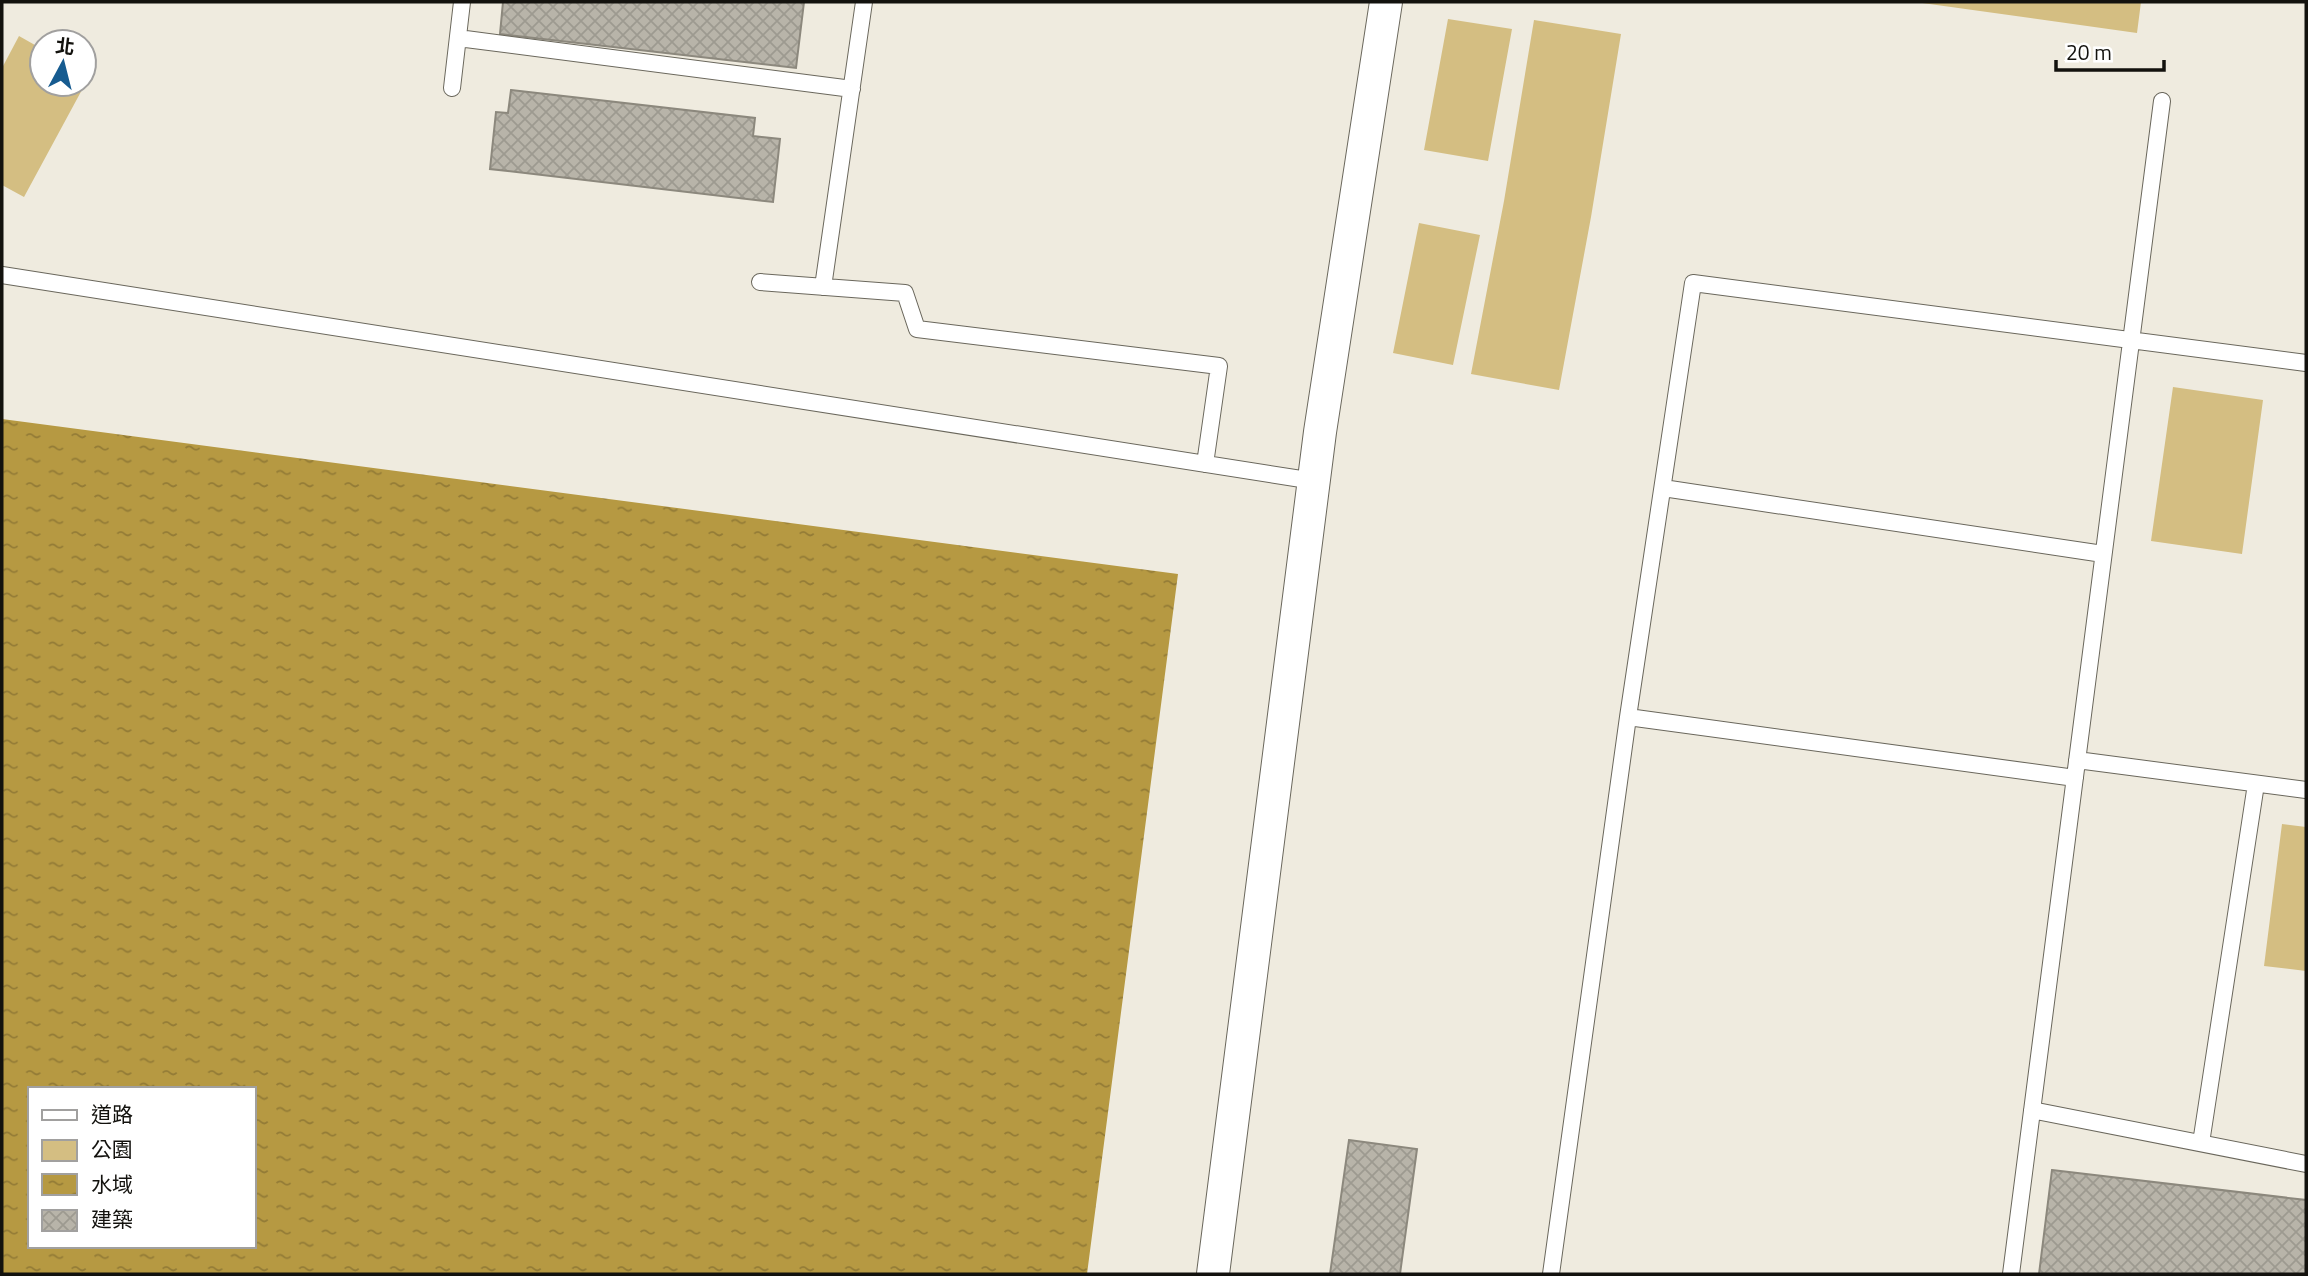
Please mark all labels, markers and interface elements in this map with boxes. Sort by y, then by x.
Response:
north arrow [28,28,98,98]
scale bar [2056,28,2164,72]
text: 北 [54,30,76,61]
text: 20 m [2066,36,2112,68]
legend [28,1087,256,1248]
text: 道路 [91,1098,133,1130]
text: 公園 [91,1133,133,1165]
text: 水域 [91,1168,133,1200]
text: 建築 [91,1203,133,1235]

